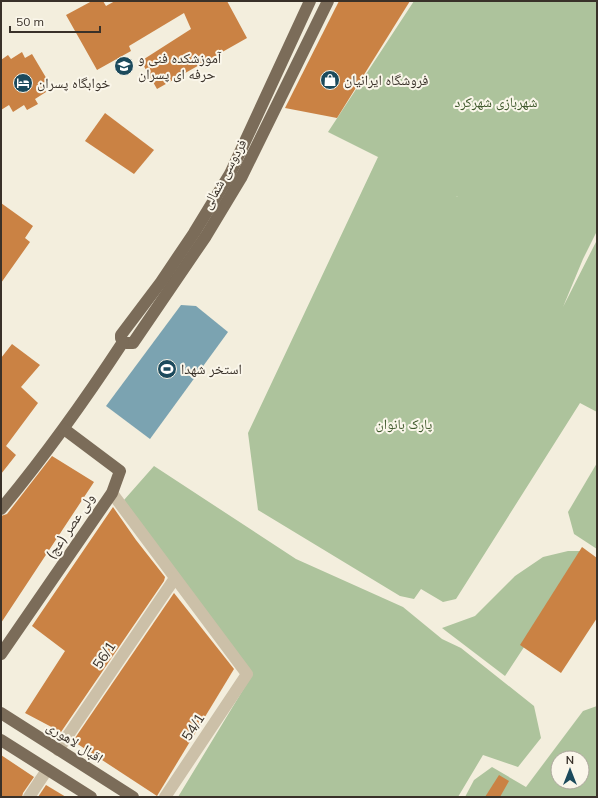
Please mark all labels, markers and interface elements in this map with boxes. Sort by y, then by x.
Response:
scale bar [10,8,100,34]
text: 50 m [16,14,44,29]
place label: آموزشکده فنی و حرفه ای پسران [138,49,222,83]
school or university icon: آموزشکده فنی و حرفه ای پسران [113,55,135,77]
shop icon: فروشگاه ایرانیان [319,69,341,91]
place label: فروشگاه ایرانیان [344,71,429,89]
hotel icon: خوابگاه پسران [12,72,34,94]
place label: خوابگاه پسران [37,74,110,92]
park label: شهربازی شهرکرد [455,93,537,111]
street label: فردوسی شمالی [197,136,251,212]
sports icon: استخر شهدا [156,358,178,380]
place label: استخر شهدا [181,360,242,378]
park label: پارک بانوان [376,415,433,433]
street label: ولی عصر (عج) [41,490,99,563]
street label: 56/1 [88,638,120,672]
street label: 54/1 [177,710,209,744]
street label: اقبال لاهوری [43,717,107,767]
north arrow [550,750,590,790]
text: N [566,753,574,767]

